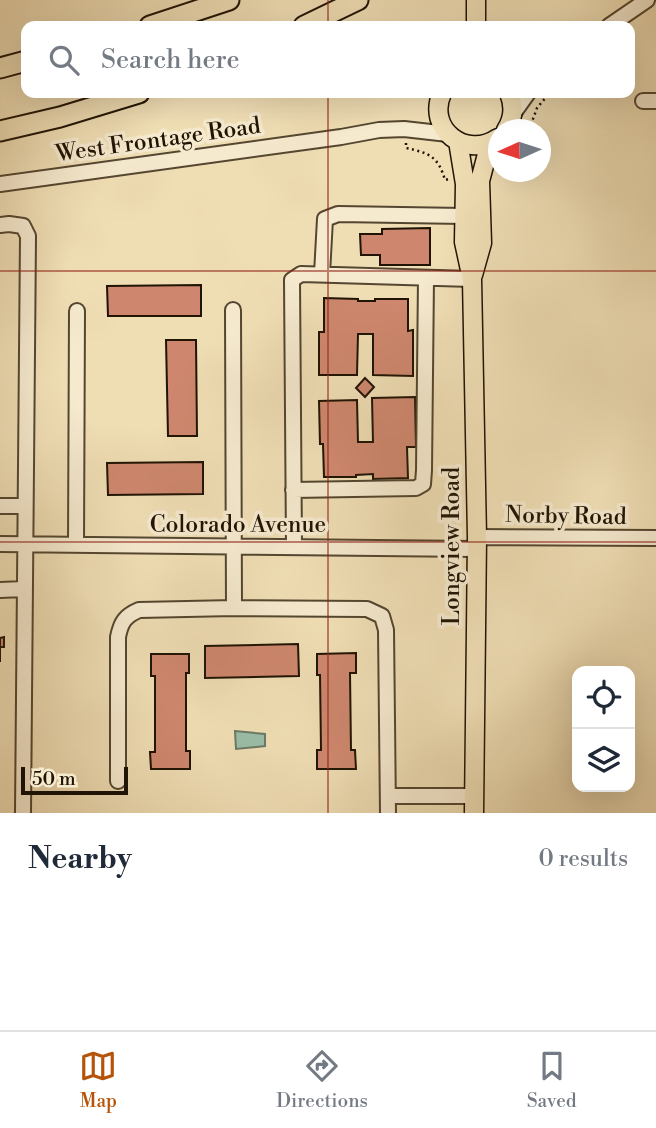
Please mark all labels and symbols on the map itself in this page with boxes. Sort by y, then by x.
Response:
street label: West Frontage Road [53,112,262,168]
north arrow [488,119,551,182]
street label: Longview Road [438,467,466,625]
street label: Norby Road [505,501,627,531]
street label: Colorado Avenue [150,511,326,539]
scale bar [21,764,128,796]

